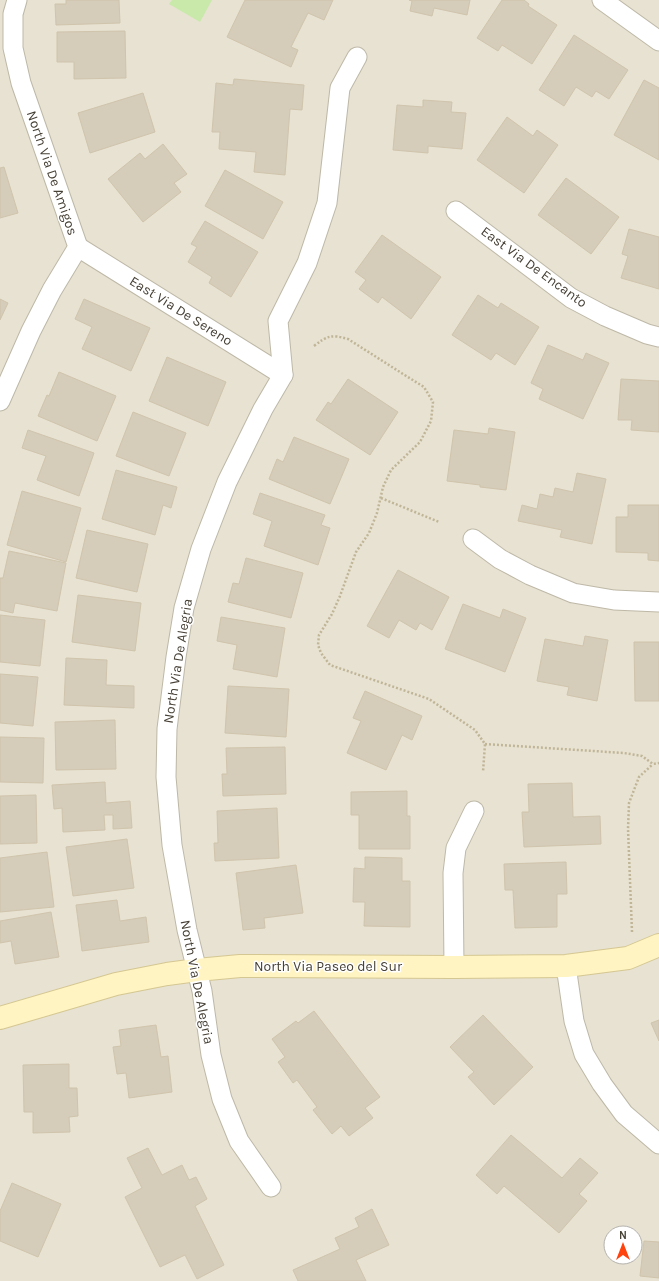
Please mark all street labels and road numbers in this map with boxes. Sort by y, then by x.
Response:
street label: North Via De Amigos [23,109,81,237]
street label: East Via De Encanto [478,223,590,311]
street label: East Via De Sereno [126,272,236,350]
street label: North Via De Alegria [160,597,196,725]
street label: North Via De Alegria [177,918,217,1046]
street label: North Via Paseo del Sur [254,958,403,975]

